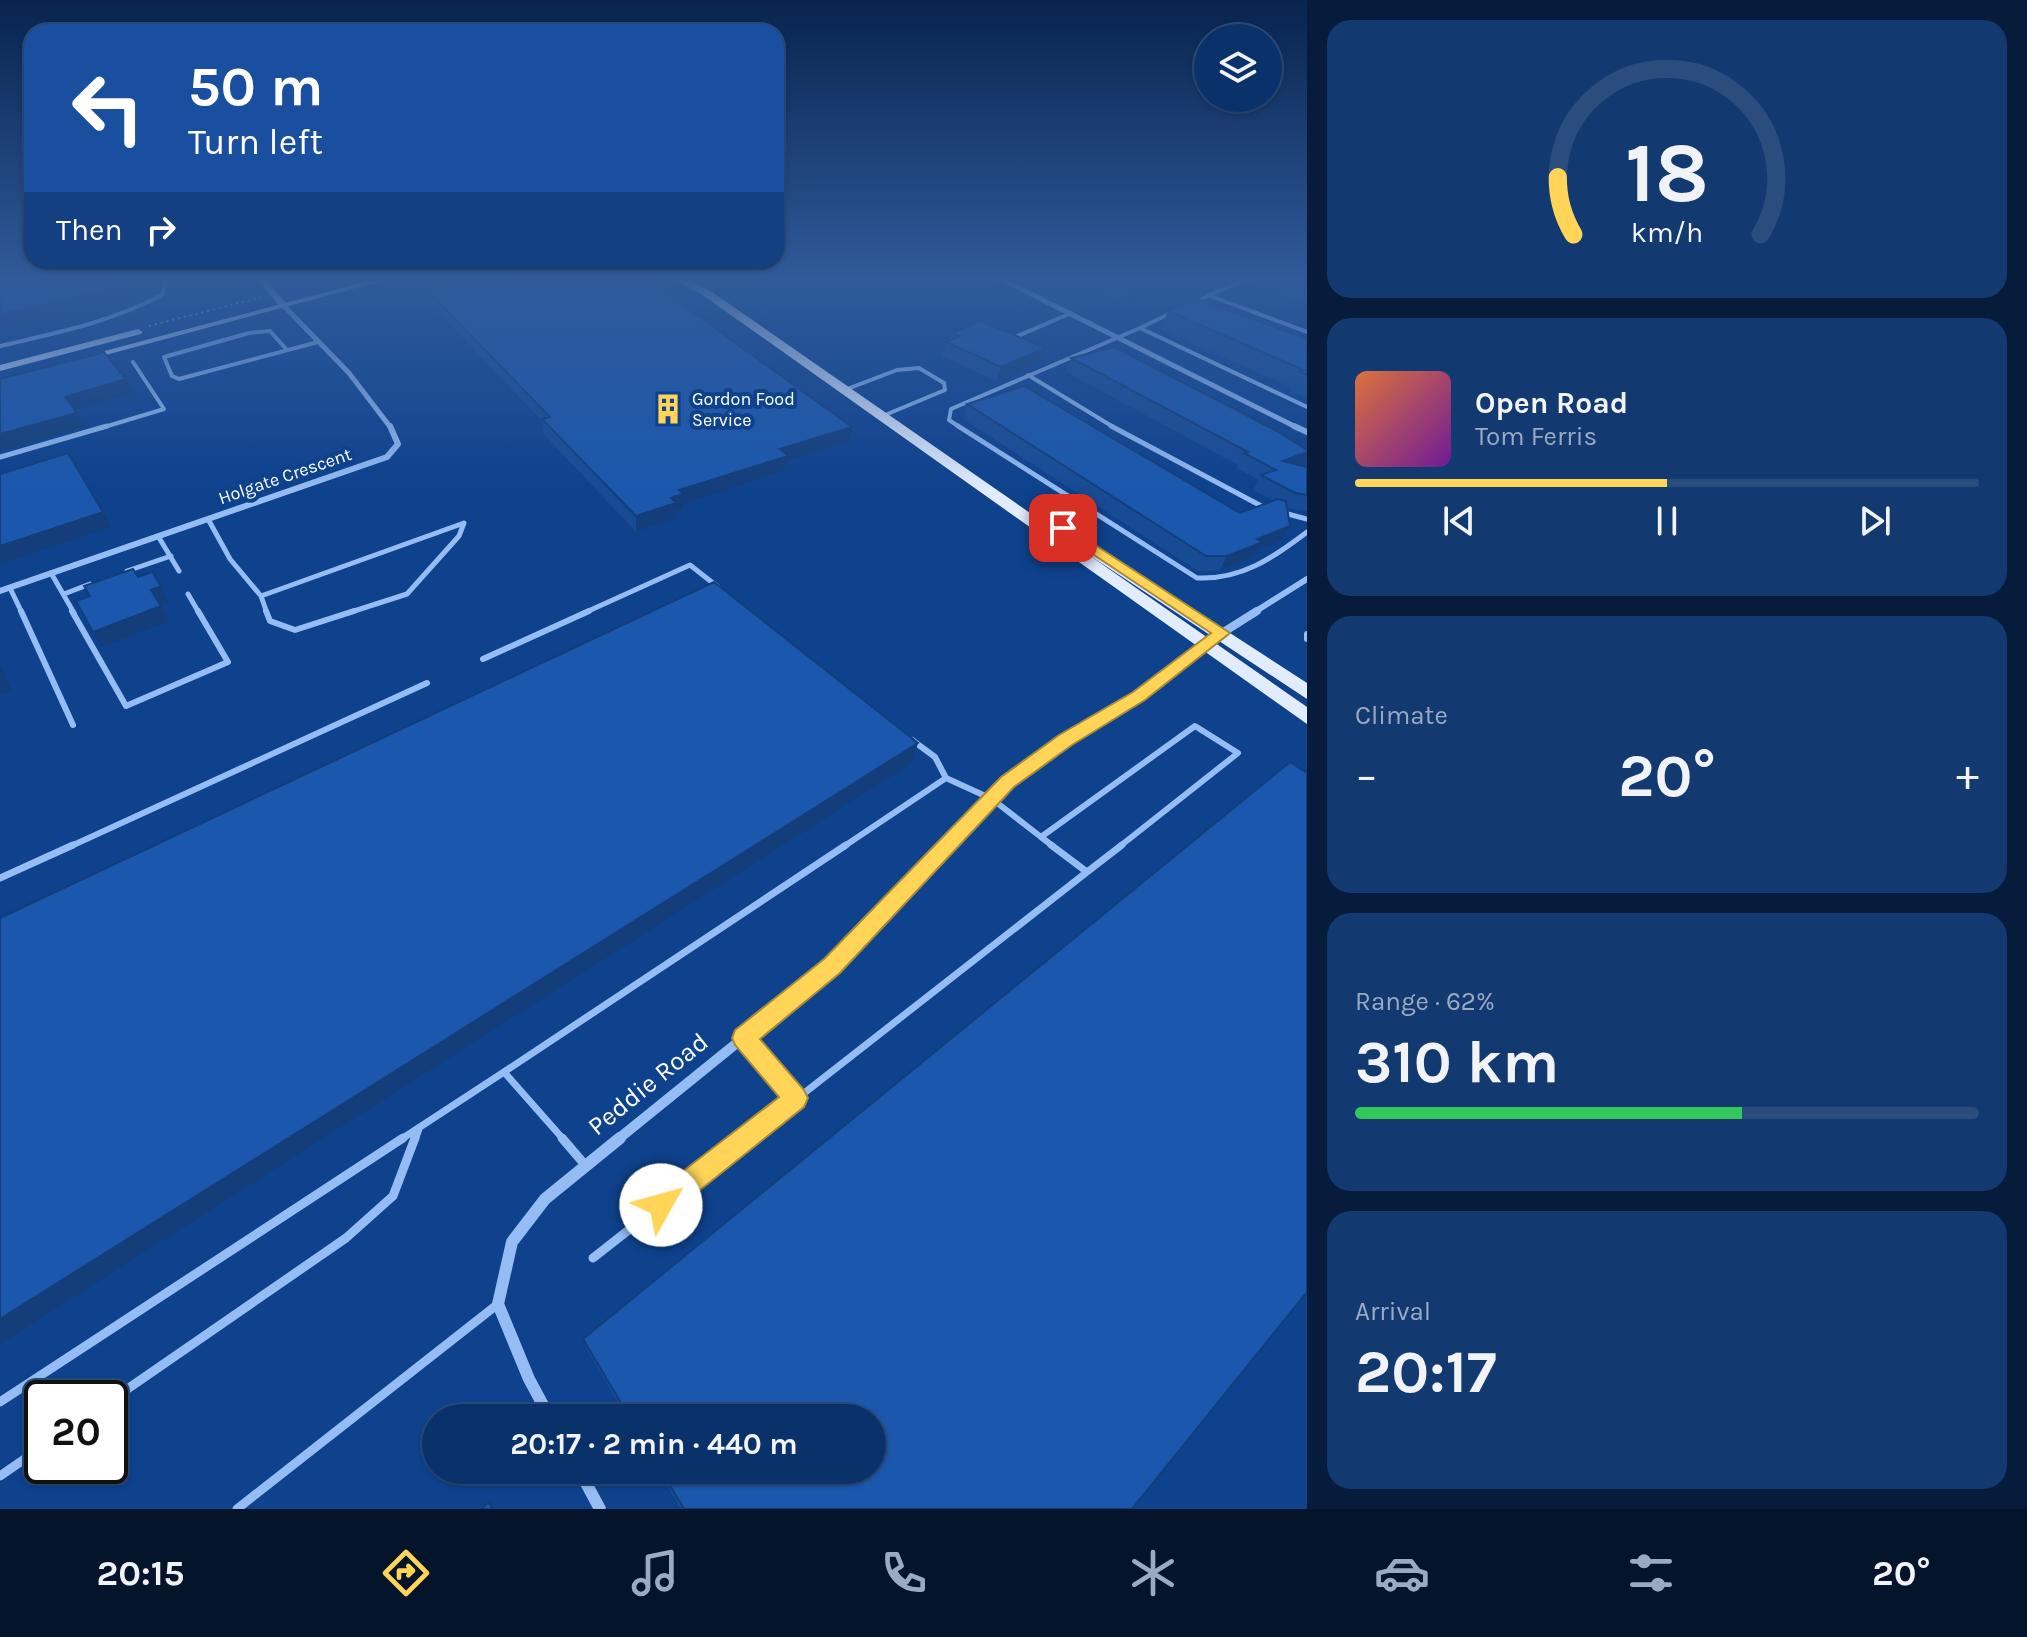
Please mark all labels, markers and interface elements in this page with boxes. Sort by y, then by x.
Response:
map controls [1194,24,1282,112]
button: layers [1194,24,1282,112]
text: 50 m [188,54,323,119]
icon: left [56,56,160,160]
text: Turn left [188,121,323,163]
text: 18 [1625,124,1709,221]
icon: right [139,208,183,252]
text: Then [56,212,123,248]
text: km/h [1631,216,1703,249]
text: Open Road [1475,385,1628,421]
place label: Gordon Food Service [692,388,795,431]
building icon: Gordon Food Service [651,392,685,426]
text: Tom Ferris [1475,421,1597,452]
street label: Holgate Crescent [215,443,355,509]
pin [1029,494,1097,562]
icon: previous [1437,499,1481,543]
icon: pause [1645,499,1689,543]
icon: next [1853,499,1897,543]
icon: arrive [1041,506,1085,550]
text: Climate [1355,700,1448,731]
text: 20° [1618,741,1716,811]
text: − [1355,750,1378,801]
text: + [1956,750,1979,801]
text: Range · 62% [1355,986,1495,1017]
street label: Peddie Road [582,1026,714,1142]
text: 310 km [1355,1027,1559,1097]
position arrow [619,1163,703,1247]
text: Arrival [1355,1296,1431,1327]
text: 20:17 [1355,1337,1497,1407]
speed limit sign: 20 [24,1380,128,1484]
text: 20:17 · 2 min · 440 m [510,1426,798,1462]
icon: directions [378,1545,434,1601]
icon: music [627,1545,683,1601]
icon: phone [876,1545,932,1601]
icon: climate [1125,1545,1181,1601]
icon: car [1374,1545,1430,1601]
icon: filters [1623,1545,1679,1601]
text: 20:15 [97,1552,185,1594]
text: 20° [1872,1552,1930,1594]

